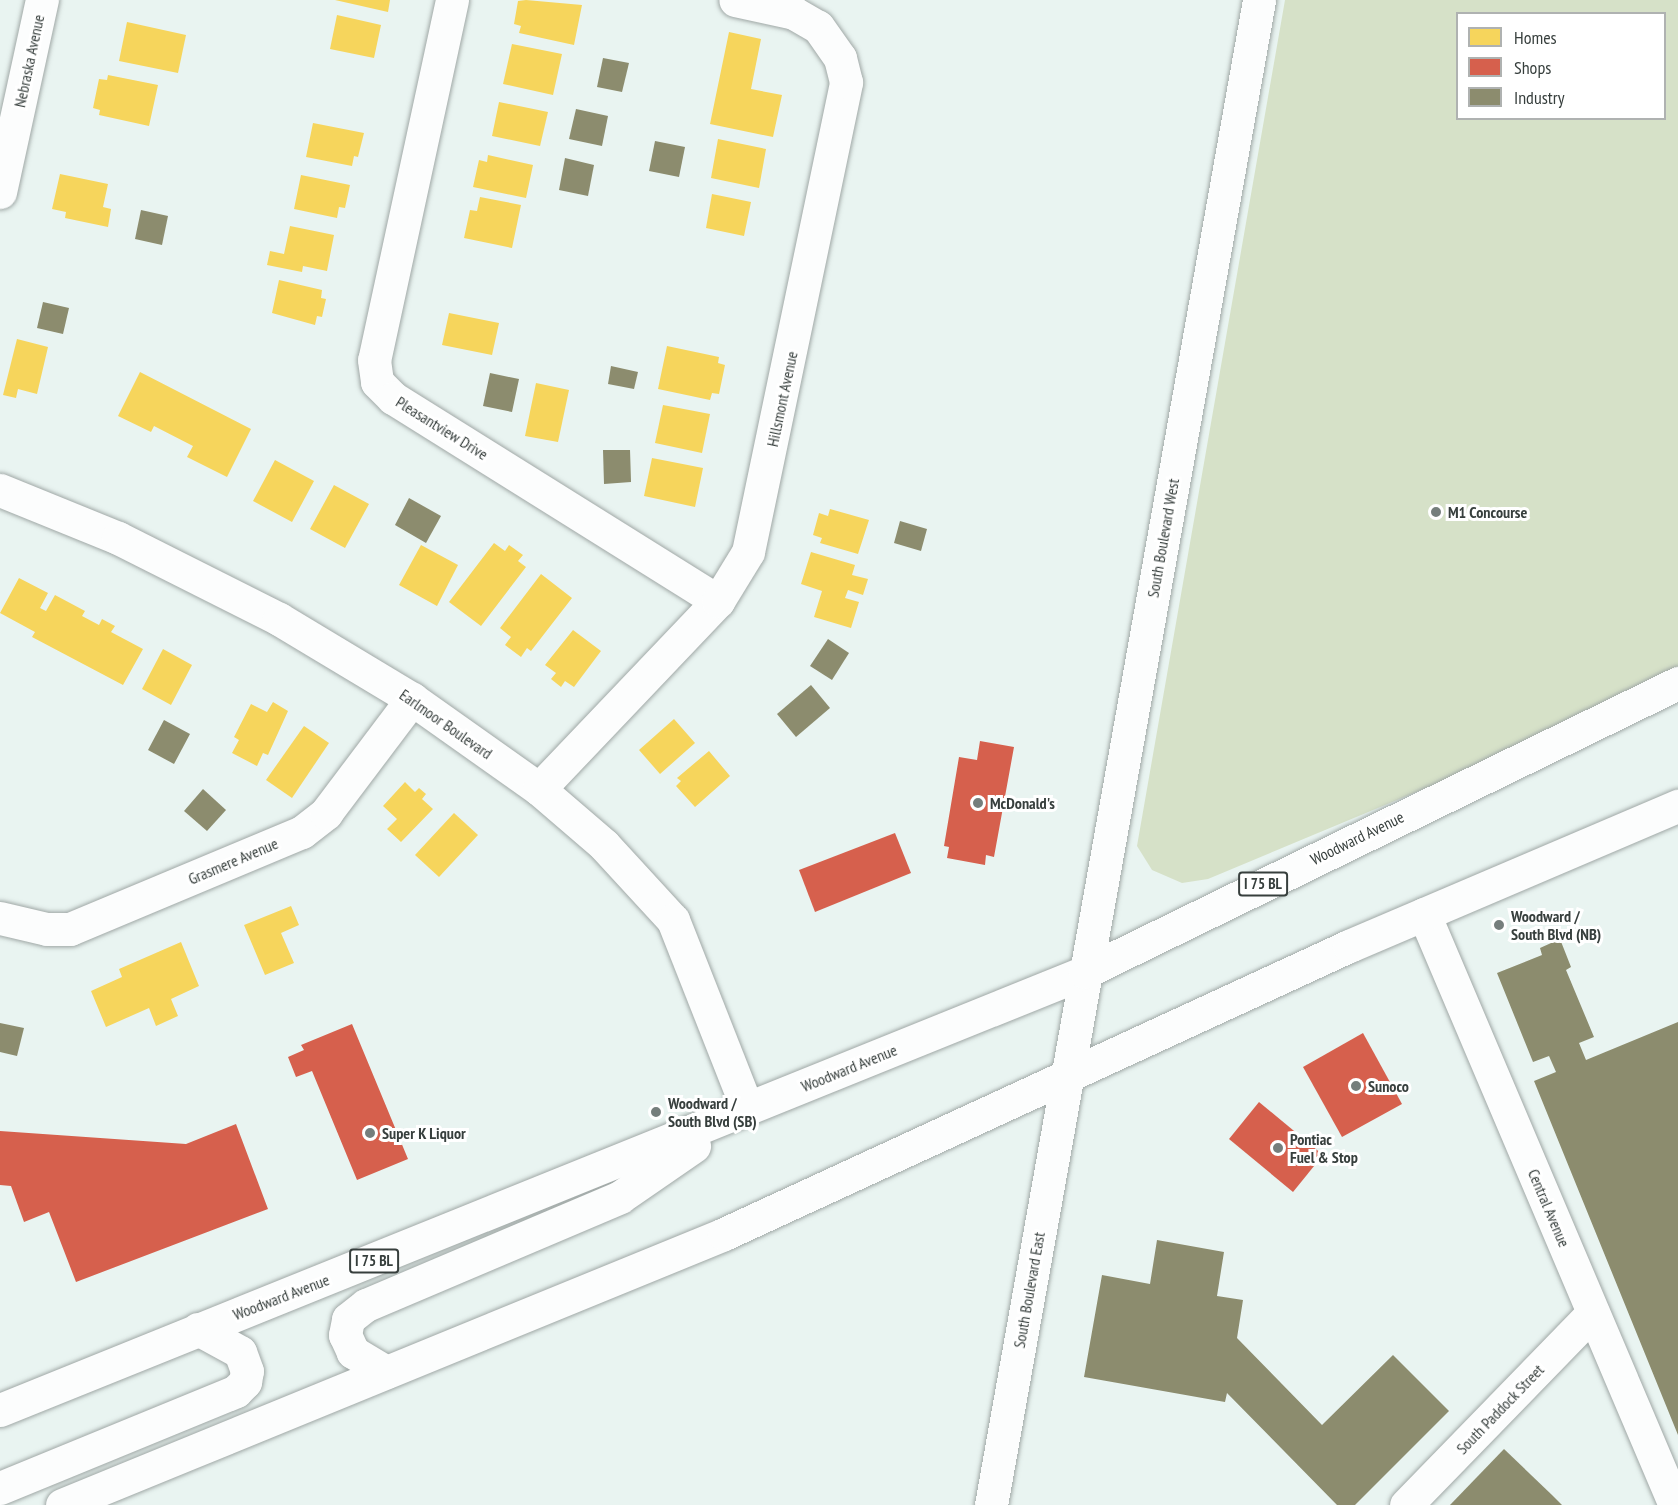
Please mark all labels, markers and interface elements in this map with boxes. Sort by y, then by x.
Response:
legend [1456,12,1666,120]
street label: Nebraska Avenue [10,13,48,109]
text: Homes [1514,26,1557,49]
text: Shops [1514,56,1551,79]
text: Industry [1514,86,1564,109]
street label: Hillsmont Avenue [762,349,802,449]
street label: Pleasantview Drive [392,392,492,464]
street label: South Boulevard West [1143,477,1183,599]
place label: M1 Concourse [1448,502,1527,522]
marker: M1 Concourse [1429,505,1443,519]
street label: Earlmoor Boulevard [396,685,496,763]
place label: McDonald's [990,793,1055,813]
marker: McDonald's [971,796,985,810]
street label: Woodward Avenue [1307,807,1407,869]
street label: Grasmere Avenue [185,833,281,889]
road number: I 75 BL [1238,872,1288,896]
place label: Woodward / South Blvd (NB) [1511,906,1601,944]
marker: Woodward / South Blvd (NB) [1492,918,1506,932]
street label: Woodward Avenue [798,1040,900,1096]
place label: Sunoco [1368,1076,1409,1096]
marker: Sunoco [1349,1079,1363,1093]
place label: Woodward / South Blvd (SB) [668,1093,757,1131]
marker: Woodward / South Blvd (SB) [649,1105,663,1119]
place label: Super K Liquor [382,1123,466,1143]
marker: Super K Liquor [363,1126,377,1140]
place label: Pontiac Fuel & Stop [1290,1129,1358,1167]
marker: Pontiac Fuel & Stop [1271,1141,1285,1155]
street label: Central Avenue [1524,1166,1574,1250]
street label: South Boulevard East [1009,1231,1049,1349]
road number: I 75 BL [348,1249,400,1273]
street label: Woodward Avenue [230,1270,332,1324]
street label: South Paddock Street [1452,1360,1548,1458]

